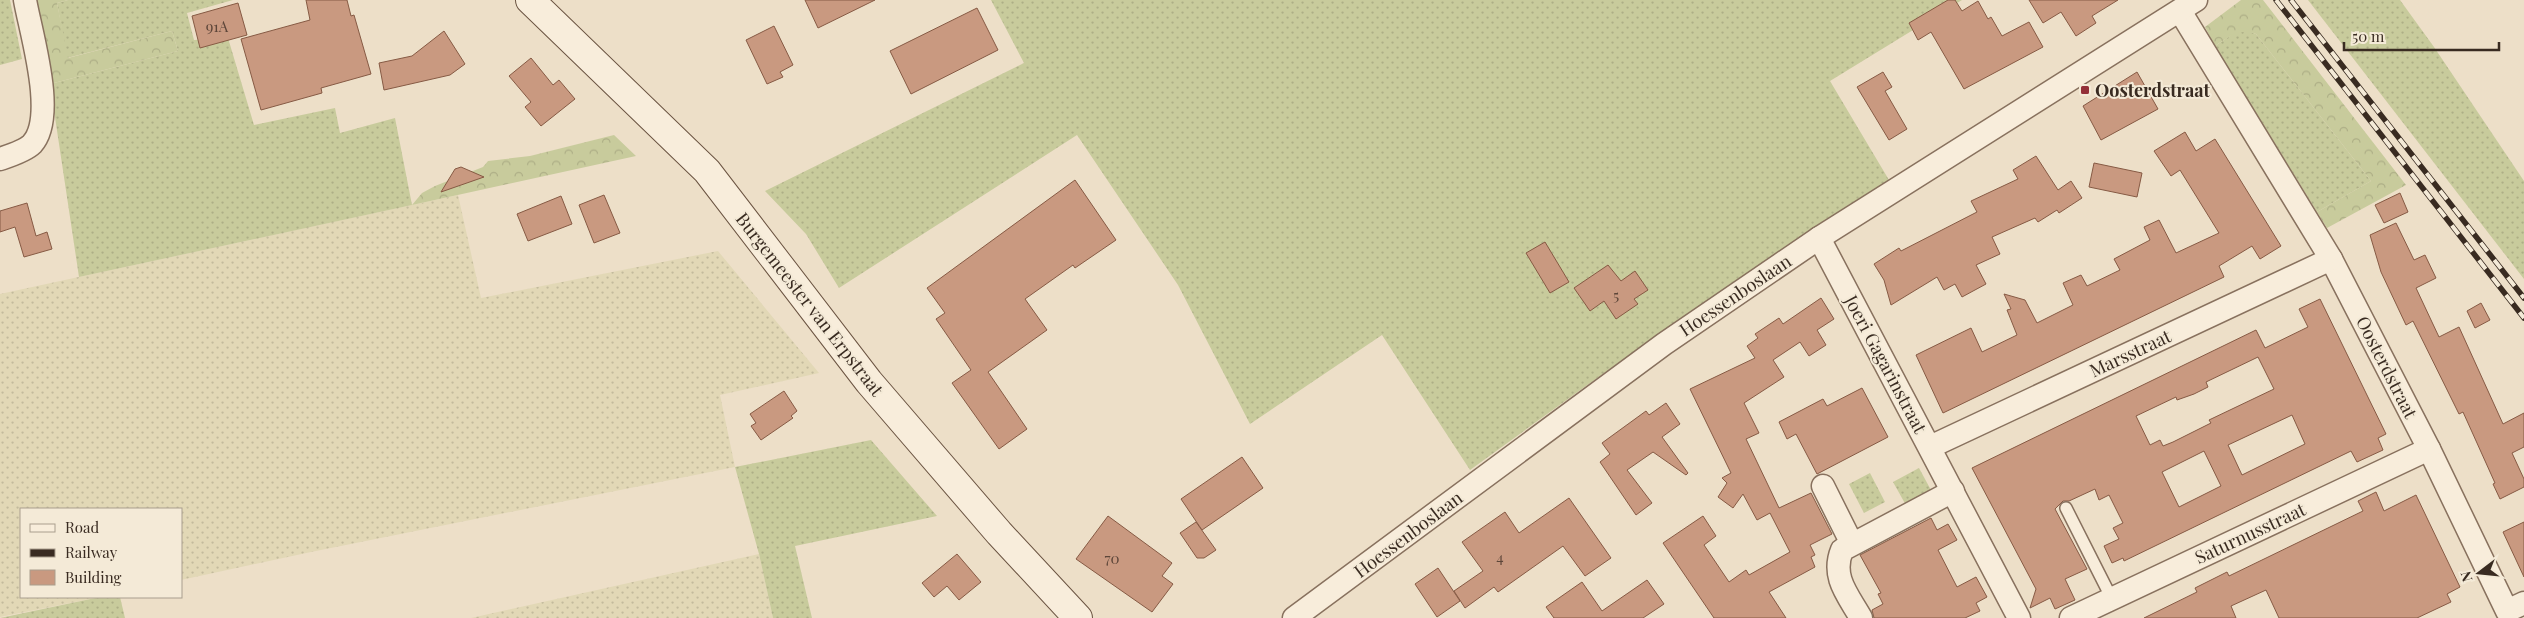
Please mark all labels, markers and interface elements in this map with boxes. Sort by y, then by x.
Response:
house number: 91A [206,16,229,36]
scale bar [2344,20,2499,52]
text: 50 m [2352,26,2385,46]
place label: Oosterdstraat [2095,78,2211,102]
marker: Oosterdstraat [2079,84,2091,96]
street label: Burgemeester van Erpstraat [731,207,890,401]
street label: Hoessenboslaan [1674,249,1796,341]
house number: 5 [1613,285,1619,305]
street label: Joeri Gagarinstraat [1839,290,1933,438]
street label: Oosterdstraat [2351,312,2423,423]
street label: Marsstraat [2085,323,2175,382]
street label: Hoessenboslaan [1349,485,1467,583]
street label: Saturnusstraat [2191,497,2310,569]
legend [20,508,182,598]
text: Road [65,517,99,537]
text: Railway [65,542,118,562]
house number: 4 [1496,547,1504,567]
house number: 70 [1104,548,1120,568]
north arrow [2454,548,2504,598]
text: Building [65,567,122,587]
text: N [2455,569,2477,584]

